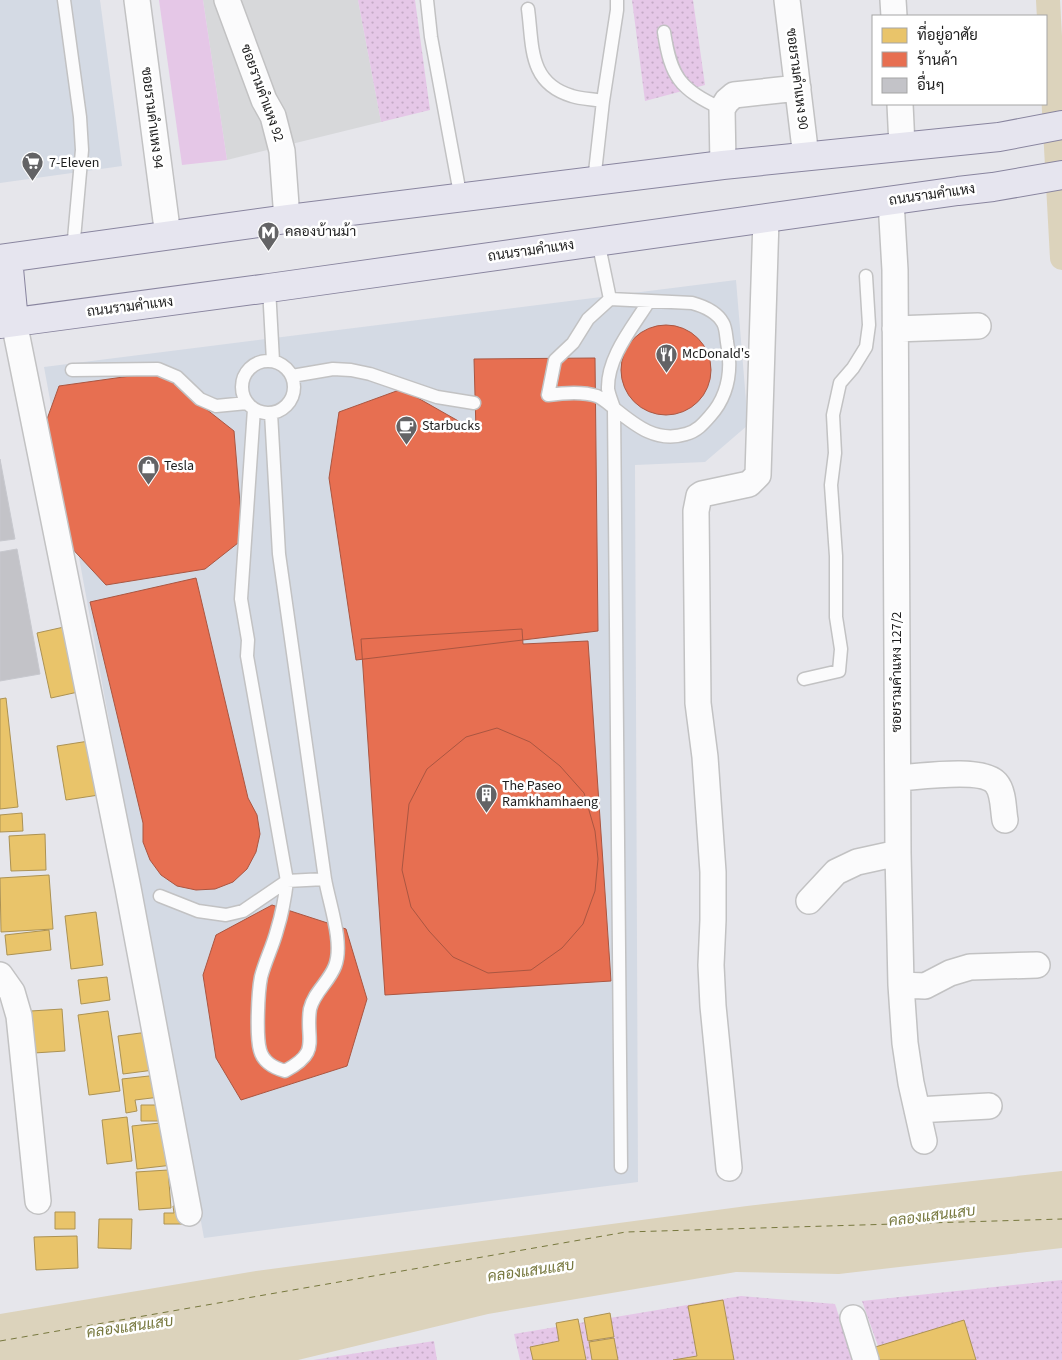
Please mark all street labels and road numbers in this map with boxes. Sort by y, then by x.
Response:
street label: ซอยรามคำแหง 90 [781,27,813,131]
street label: ซอยรามคําแหง 92 [235,42,289,145]
street label: ซอยรามคําแหง 94 [136,66,168,170]
street label: ถนนรามคำแหง [888,179,976,211]
street label: ถนนรามคำแหง [487,235,575,267]
street label: ถนนรามคำแหง [86,292,174,322]
street label: ซอยรามคำแหง 127/2 [887,611,907,733]

